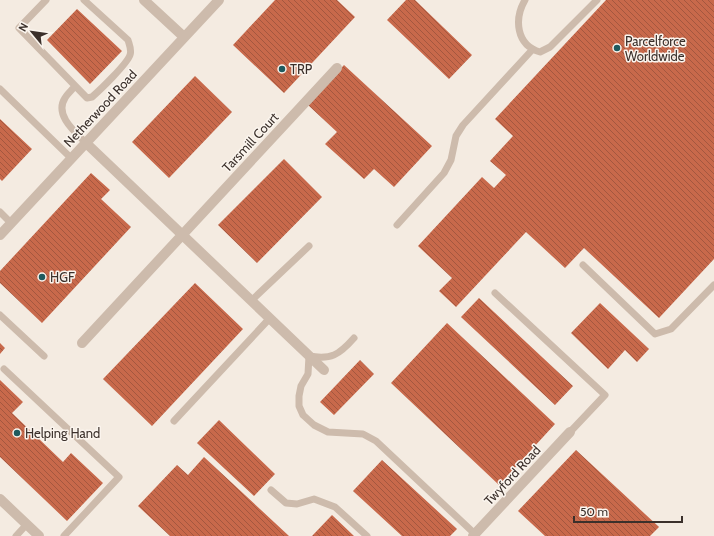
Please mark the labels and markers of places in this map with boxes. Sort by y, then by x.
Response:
place label: Parcelforce Worldwide [625,33,686,64]
marker: Parcelforce Worldwide [612,43,622,53]
place label: TRP [290,61,313,77]
marker: TRP [277,64,287,74]
place label: HGF [50,269,75,285]
marker: HGF [37,272,47,282]
place label: Helping Hand [25,425,100,441]
marker: Helping Hand [12,428,22,438]

